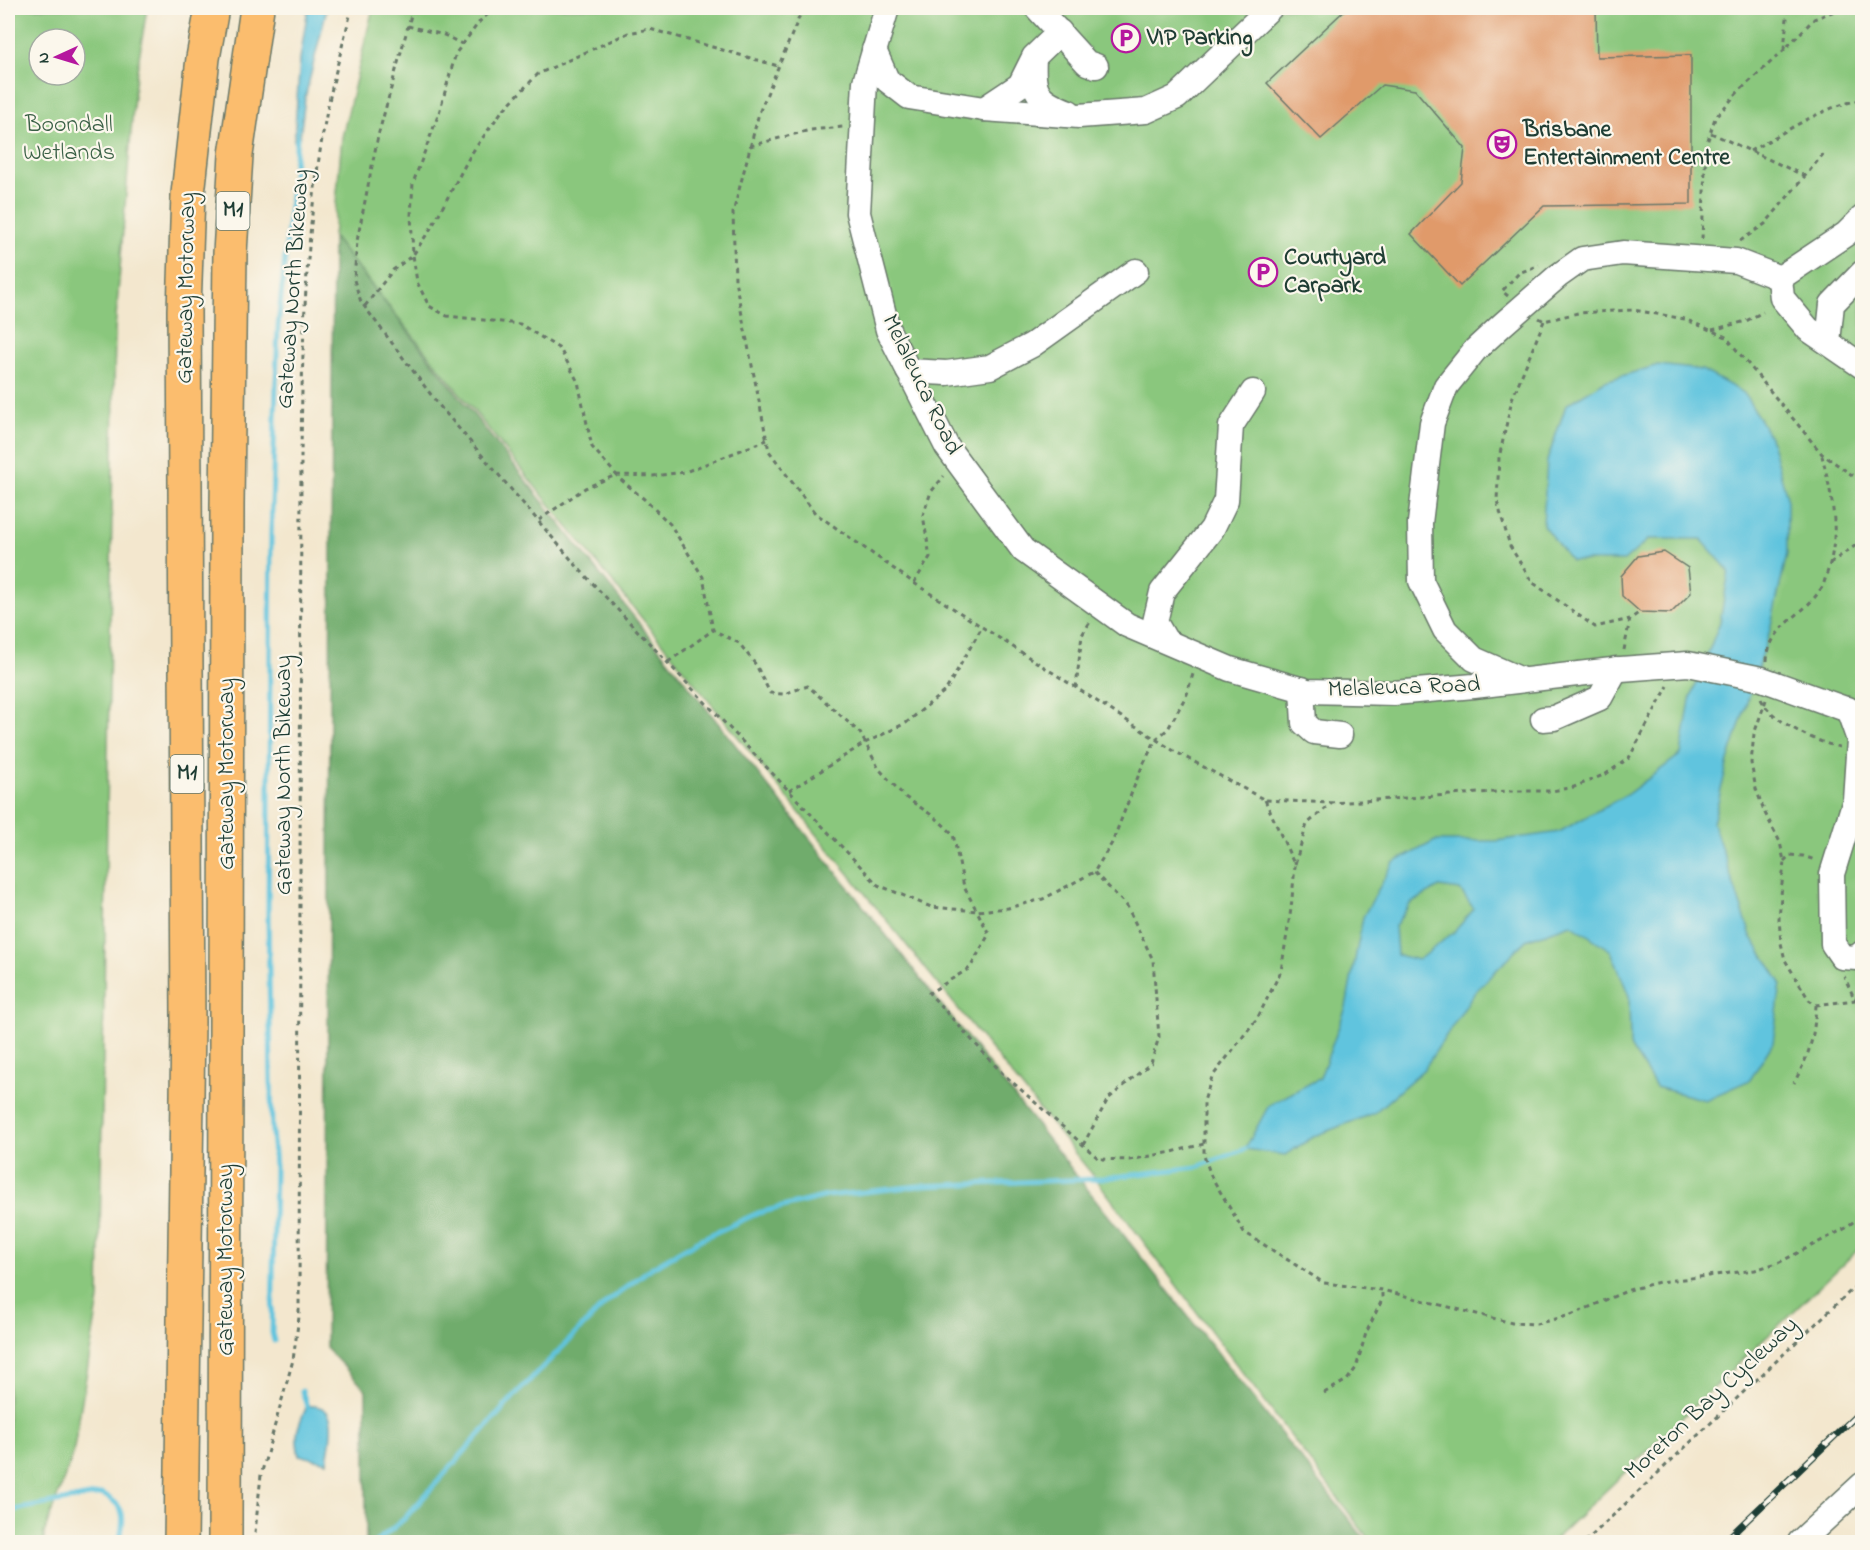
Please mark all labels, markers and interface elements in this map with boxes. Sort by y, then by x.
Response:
place label: VIP Parking [1146,21,1253,57]
parking icon: VIP Parking [1110,22,1142,54]
north arrow [27,27,87,87]
text: N [32,51,56,64]
park label: Boondall Wetlands [23,108,115,171]
place label: Brisbane Entertainment Centre [1522,113,1731,176]
theatre icon: Brisbane Entertainment Centre [1486,128,1518,160]
street label: Gateway North Bikeway [268,168,321,410]
street label: Gateway Motorway [168,192,207,384]
road number: M1 [216,192,250,230]
place label: Courtyard Carpark [1284,241,1387,304]
parking icon: Courtyard Carpark [1247,256,1279,288]
street label: Melaleuca Road [872,309,970,462]
street label: Gateway North Bikeway [267,655,303,895]
street label: Melaleuca Road [1327,668,1481,708]
street label: Gateway Motorway [210,678,246,870]
road number: M1 [170,755,204,793]
street label: Gateway Motorway [209,1164,245,1356]
street label: Moreton Bay Cycleway [1617,1309,1808,1490]

